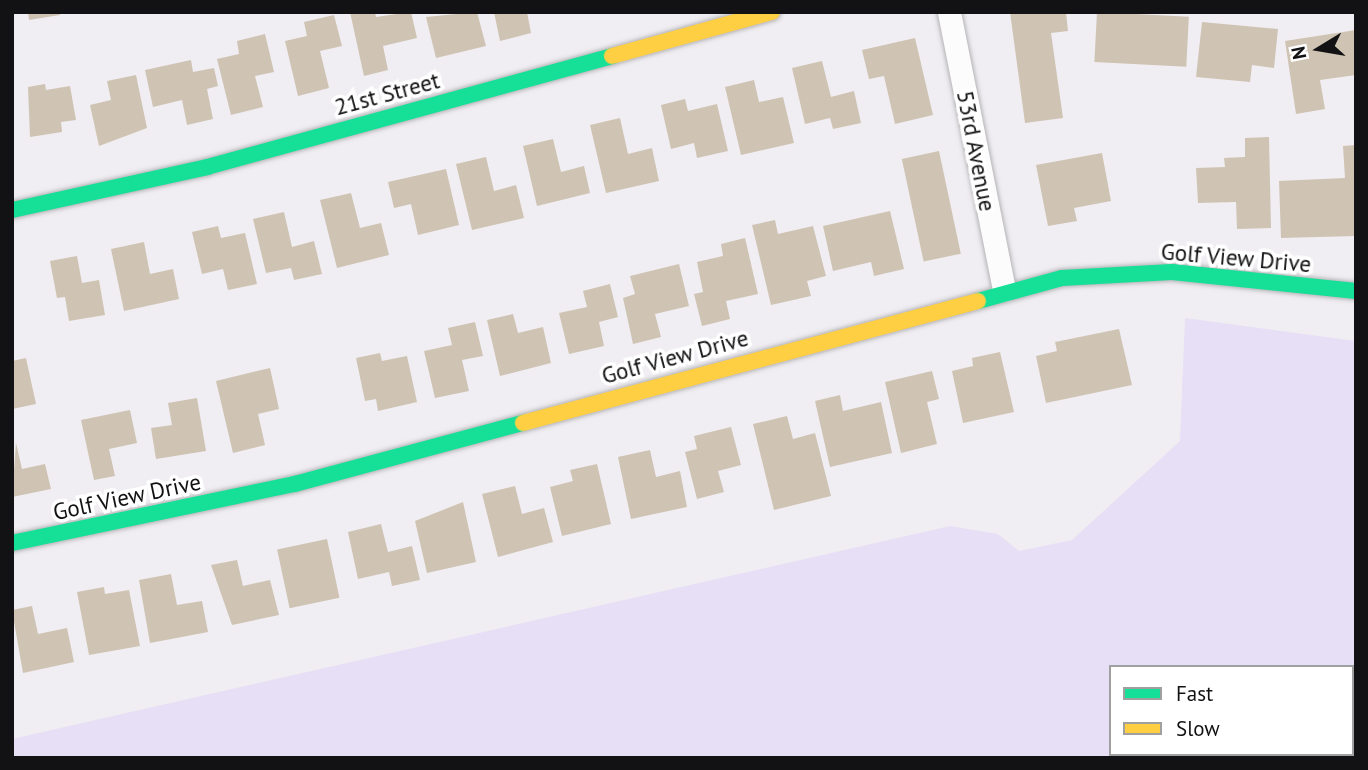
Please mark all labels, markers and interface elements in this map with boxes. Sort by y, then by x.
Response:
north arrow [1284,14,1354,84]
text: N [1285,45,1311,61]
street label: 21st Street [332,67,442,121]
street label: 53rd Avenue [951,88,1001,214]
street label: Golf View Drive [1159,238,1313,278]
street label: Golf View Drive [598,324,752,390]
street label: Golf View Drive [50,468,204,526]
legend [1109,665,1354,756]
text: Fast [1176,680,1213,707]
text: Slow [1176,715,1220,742]

